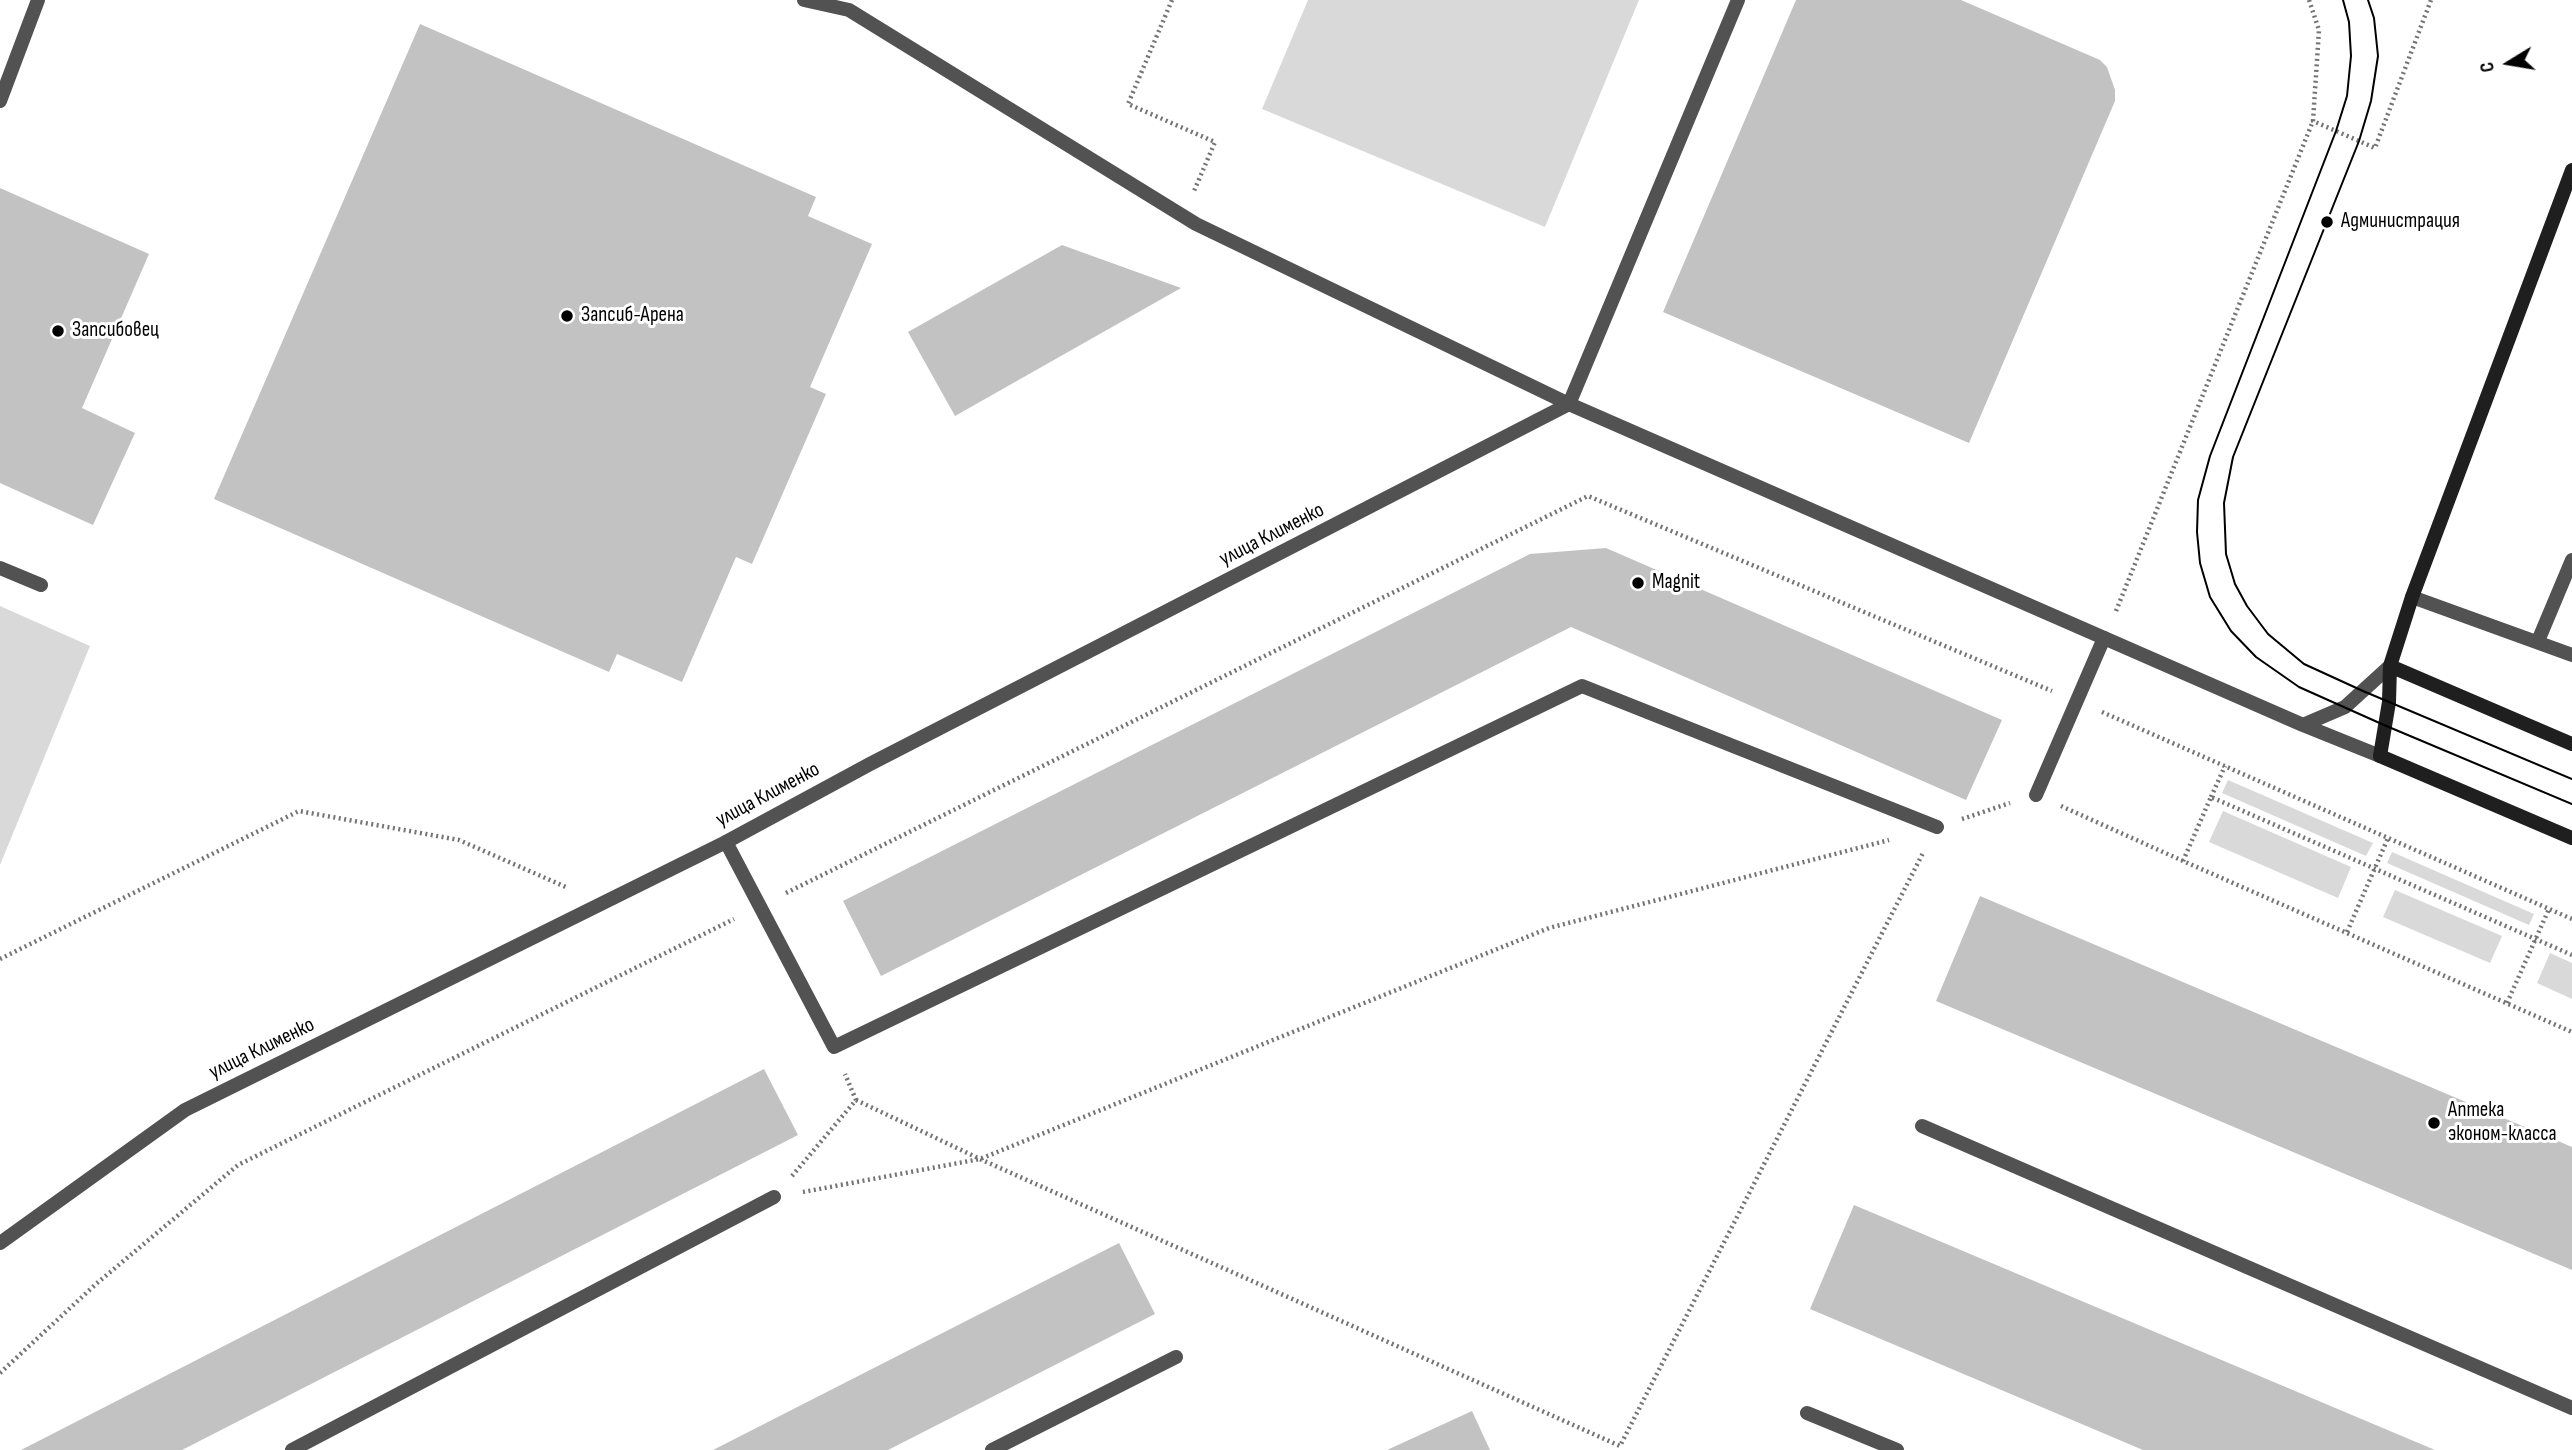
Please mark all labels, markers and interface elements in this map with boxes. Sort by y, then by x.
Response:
north arrow [2474,28,2544,98]
text: С [2476,60,2500,74]
place label: Администрация [2341,209,2460,235]
marker: Администрация [2319,214,2335,230]
place label: Запсиб-Арена [581,303,684,329]
marker: Запсиб-Арена [559,308,575,324]
place label: Запсибовец [72,318,159,344]
marker: Запсибовец [50,323,66,339]
street label: улица Клименко [1216,498,1328,572]
place label: Magnit [1652,570,1700,596]
marker: Magnit [1630,575,1646,591]
street label: улица Клименко [712,757,824,833]
street label: улица Клименко [205,1013,319,1085]
place label: Аптека эконом-класса [2448,1098,2557,1148]
marker: Аптека эконом-класса [2426,1115,2442,1131]

